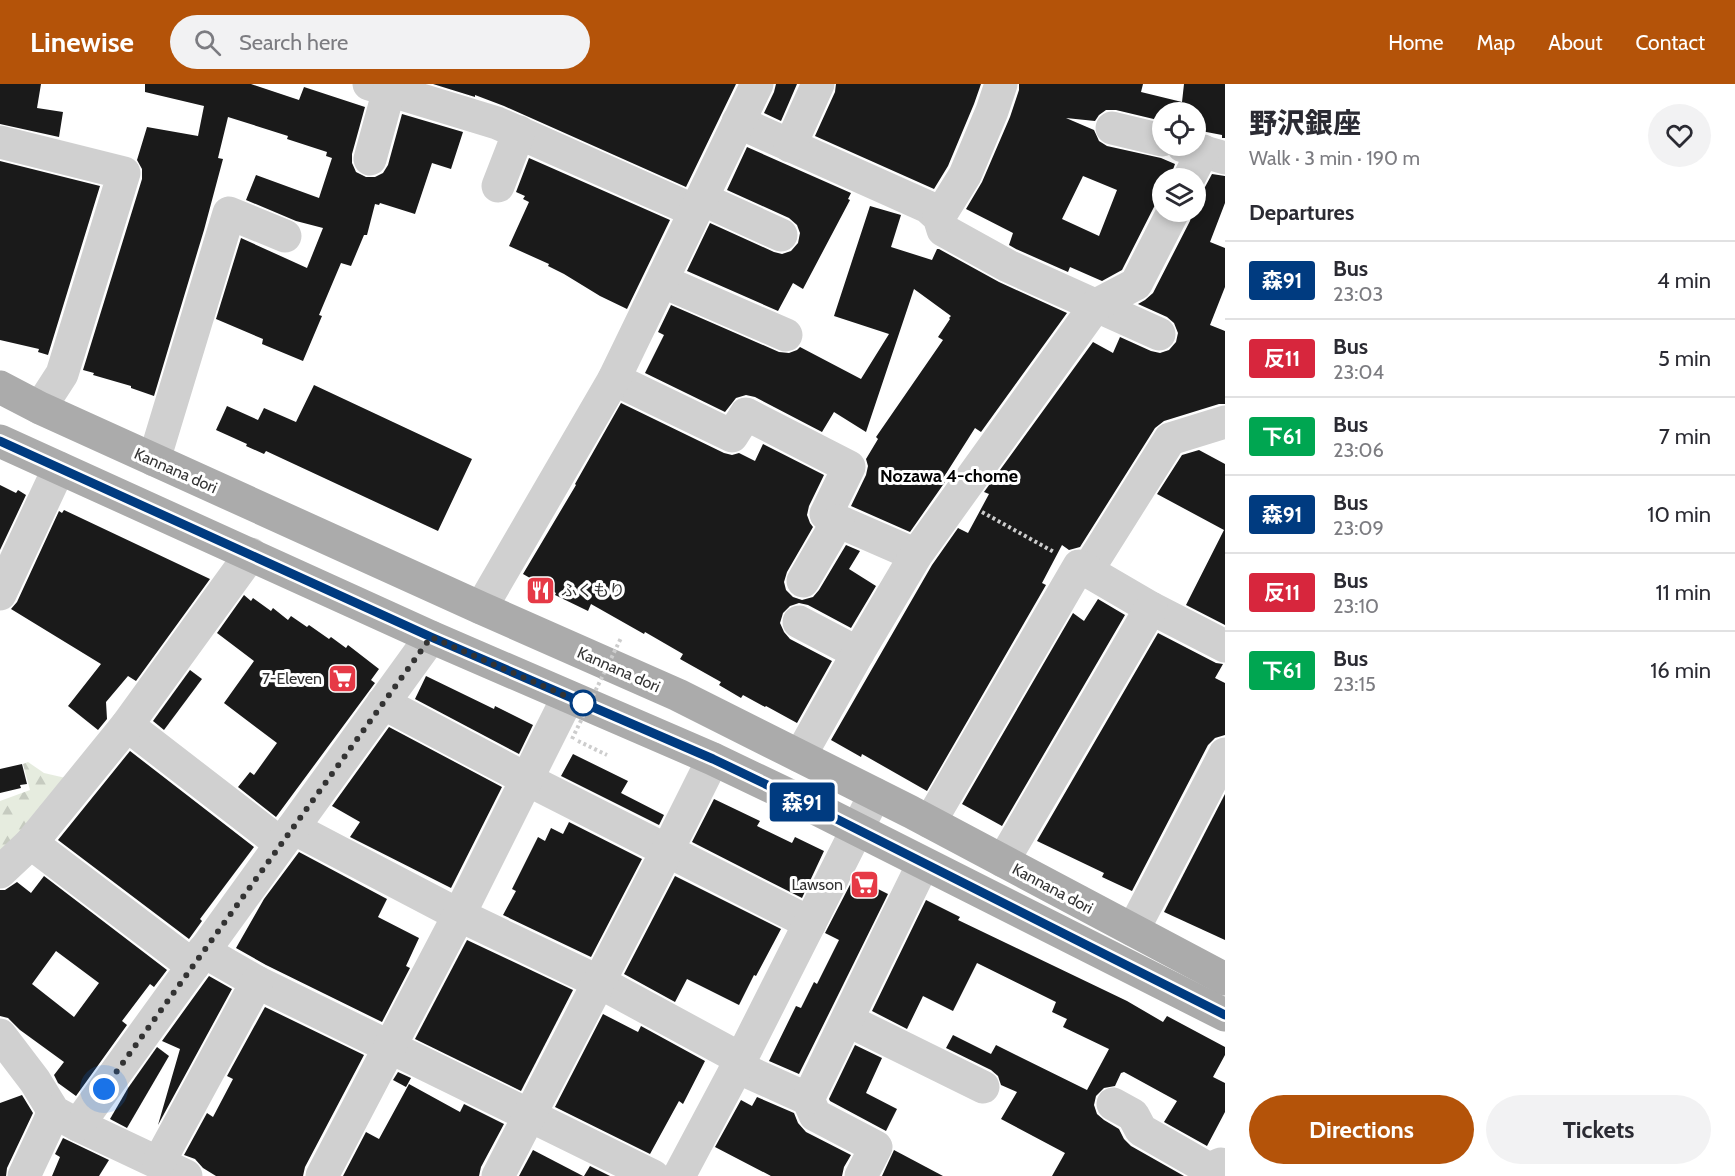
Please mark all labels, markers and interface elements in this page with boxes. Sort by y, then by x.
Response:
search box [170,15,590,69]
text: Linewise [30,25,134,59]
icon: search [191,26,224,59]
text: Search here [239,29,348,56]
text: Home [1388,30,1444,55]
text: Map [1477,30,1515,55]
text: About [1548,30,1602,55]
text: Contact [1635,30,1705,55]
map controls [1152,102,1206,222]
button: locate [1152,102,1206,156]
button: heart [1648,104,1711,167]
text: 野沢銀座 [1249,106,1361,140]
text: Walk · 3 min · 190 m [1249,146,1420,170]
button: layers [1152,168,1206,222]
text: Departures [1249,199,1354,226]
text: Bus [1333,255,1368,282]
text: 4 min [1657,267,1711,294]
text: 森91 [1262,268,1302,293]
text: 23:03 [1333,282,1383,306]
text: Bus [1333,333,1368,360]
text: 5 min [1658,345,1711,372]
text: 反11 [1264,346,1300,371]
text: 23:04 [1333,360,1384,384]
text: Bus [1333,411,1368,438]
text: 7 min [1659,423,1711,450]
text: 下61 [1262,424,1302,449]
text: 23:06 [1333,438,1384,462]
street label: Kannana dori [131,444,220,497]
district label: Nozawa 4-chome [880,465,1018,487]
text: Bus [1333,489,1368,516]
text: 10 min [1647,501,1711,528]
text: 森91 [1262,502,1302,527]
text: 23:09 [1333,516,1384,540]
text: Bus [1333,567,1368,594]
restaurant icon: ふくもり [524,574,556,606]
text: 11 min [1655,579,1711,606]
text: 反11 [1264,580,1300,605]
place label: ふくもり [561,581,625,600]
text: 23:10 [1333,594,1379,618]
street label: Kannana dori [574,643,663,696]
text: Bus [1333,645,1368,672]
text: 16 min [1650,657,1711,684]
text: 下61 [1262,658,1302,683]
supermarket icon: 7-Eleven [327,662,359,694]
place label: 7-Eleven [262,669,322,688]
text: 23:15 [1333,672,1376,696]
unlabelled marker [570,690,596,716]
line badge: 森91 [768,782,836,822]
text: 森91 [782,790,822,815]
street label: Kannana dori [1009,859,1096,918]
supermarket icon: Lawson [848,868,880,900]
place label: Lawson [792,875,843,894]
your location [89,1074,119,1104]
button: Directions [1249,1095,1474,1164]
button: Tickets [1486,1095,1711,1164]

